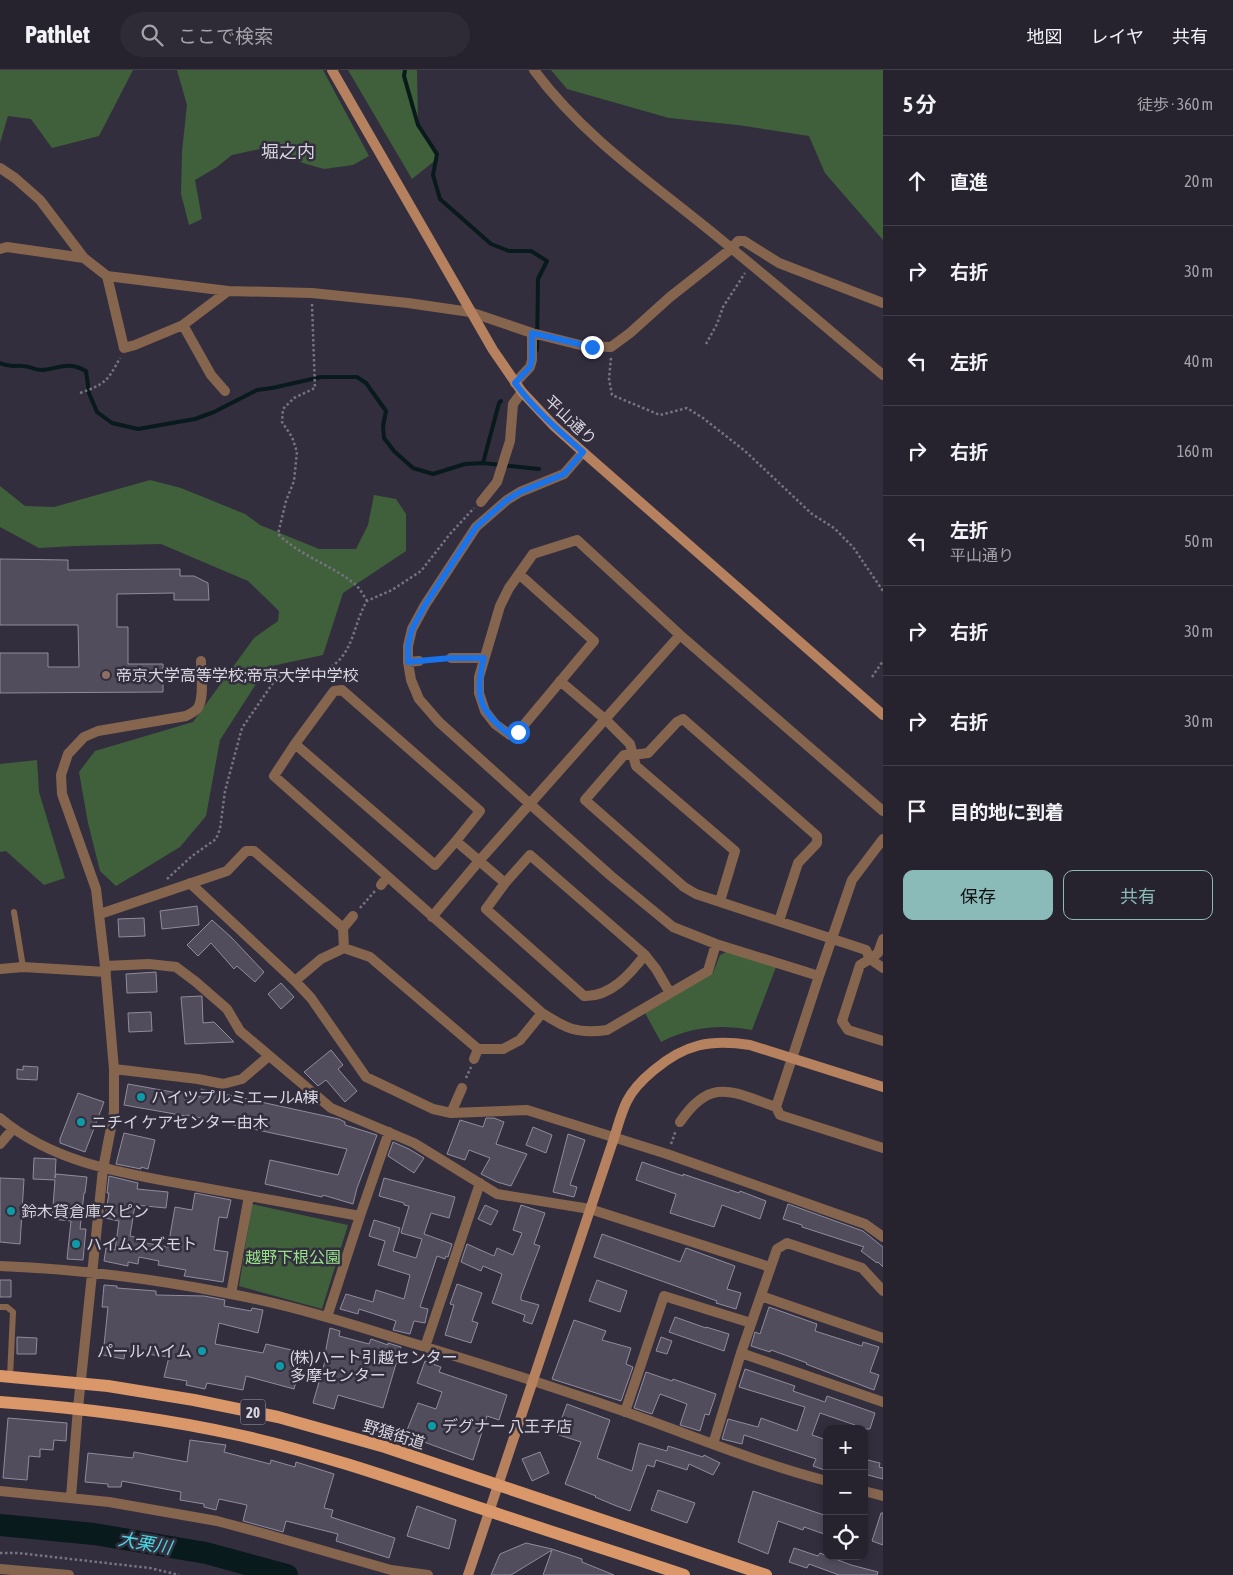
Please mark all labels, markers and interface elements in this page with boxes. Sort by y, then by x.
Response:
search box [120,12,470,57]
text: Pathlet [25,21,90,48]
icon: search [138,21,166,49]
text: ここで検索 [178,25,273,47]
text: 地図 [1027,26,1063,47]
text: レイヤ [1091,26,1144,47]
text: 共有 [1172,26,1208,47]
text: 5 分 [903,92,937,116]
text: 徒歩 · 360 m [1137,95,1213,113]
district label: 堀之内 [261,141,315,162]
icon: ahead [903,167,931,195]
text: 直進 [950,171,988,193]
text: 20 m [1184,172,1213,190]
icon: right [903,257,931,285]
text: 右折 [950,261,988,283]
text: 30 m [1184,262,1213,280]
route end [581,336,604,359]
icon: left [903,347,931,375]
text: 左折 [950,351,988,373]
text: 40 m [1184,352,1213,370]
street label: 平山通り [541,392,601,448]
icon: right [903,437,931,465]
text: 右折 [950,441,988,463]
text: 160 m [1177,442,1213,460]
text: 左折 [950,519,988,541]
icon: left [903,527,931,555]
text: 50 m [1184,532,1213,550]
text: 平山通り [950,546,1014,564]
icon: right [903,617,931,645]
text: 右折 [950,621,988,643]
text: 30 m [1184,622,1213,640]
place label: 帝京大学高等学校;帝京大学中学校 [116,666,359,684]
marker: 帝京大学高等学校;帝京大学中学校 [100,669,112,681]
icon: right [903,707,931,735]
text: 右折 [950,711,988,733]
text: 30 m [1184,712,1213,730]
route start [507,721,530,744]
icon: arrive [903,797,931,825]
text: 目的地に到着 [950,801,1064,823]
button: 保存 [903,870,1053,920]
button: 共有 [1063,870,1213,920]
place label: ハイツプルミエールA棟 [151,1088,319,1106]
marker: ハイツプルミエールA棟 [135,1091,147,1103]
place label: ニチイ ケアセンター由木 [91,1113,269,1131]
marker: ニチイ ケアセンター由木 [75,1116,87,1128]
place label: 鈴木貸倉庫スピン [21,1202,149,1220]
marker: 鈴木貸倉庫スピン [5,1205,17,1217]
place label: ハイムスズモト [86,1235,197,1253]
marker: ハイムスズモト [70,1238,82,1250]
park label: 越野下根公園 [245,1248,341,1266]
place label: パールハイム [97,1342,192,1360]
marker: パールハイム [196,1345,208,1357]
place label: (株)ハート引越センター 多摩センター [290,1348,458,1384]
marker: (株)ハート引越センター 多摩センター [274,1360,286,1372]
road number: 20 [240,1400,266,1424]
street label: 野猿街道 [361,1416,427,1452]
place label: デグナー 八王子店 [442,1417,572,1435]
marker: デグナー 八王子店 [426,1420,438,1432]
map controls [823,1425,868,1560]
button: + [823,1425,868,1470]
button: − [823,1470,868,1515]
button: locate [823,1515,868,1560]
water label: 大栗川 [117,1528,175,1558]

